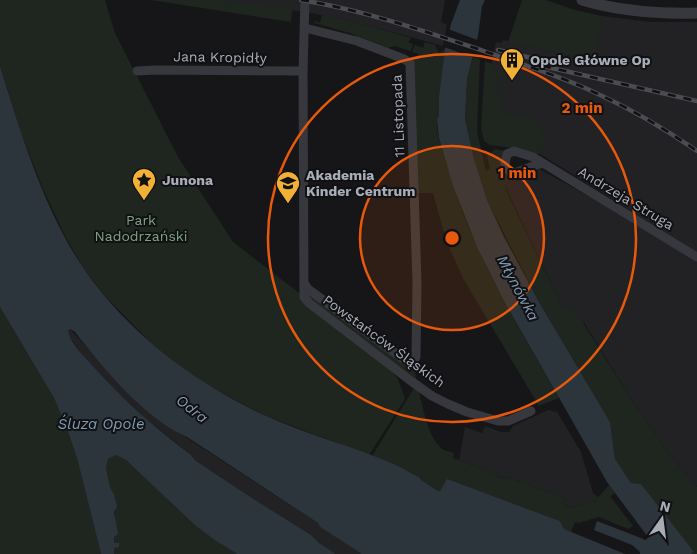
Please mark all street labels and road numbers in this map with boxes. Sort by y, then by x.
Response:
street label: Jana Kropidły [173,48,268,66]
street label: 11 Listopada [389,74,407,158]
street label: Andrzeja Struga [575,163,677,233]
street label: Powstańców Śląskich [320,291,448,391]

